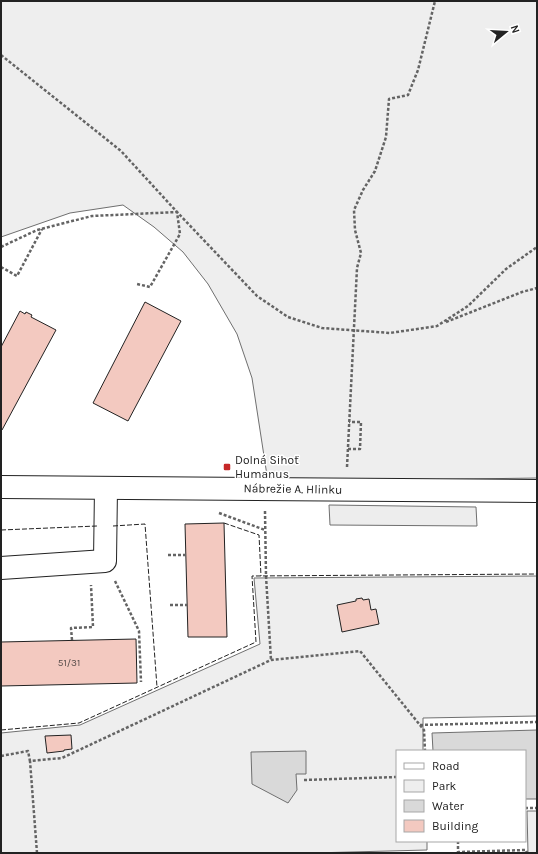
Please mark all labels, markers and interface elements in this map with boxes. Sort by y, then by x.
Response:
north arrow [486,12,526,52]
text: N [508,23,522,35]
place label: Dolná Sihoť Humanus [235,453,299,481]
marker: Dolná Sihoť Humanus [222,462,232,472]
street label: Nábrežie A. Hlinku [243,481,343,497]
house number: 51/31 [58,657,80,669]
legend [396,750,526,842]
text: Road [432,759,460,773]
text: Park [432,779,457,793]
text: Water [432,799,465,813]
text: Building [432,819,479,833]

